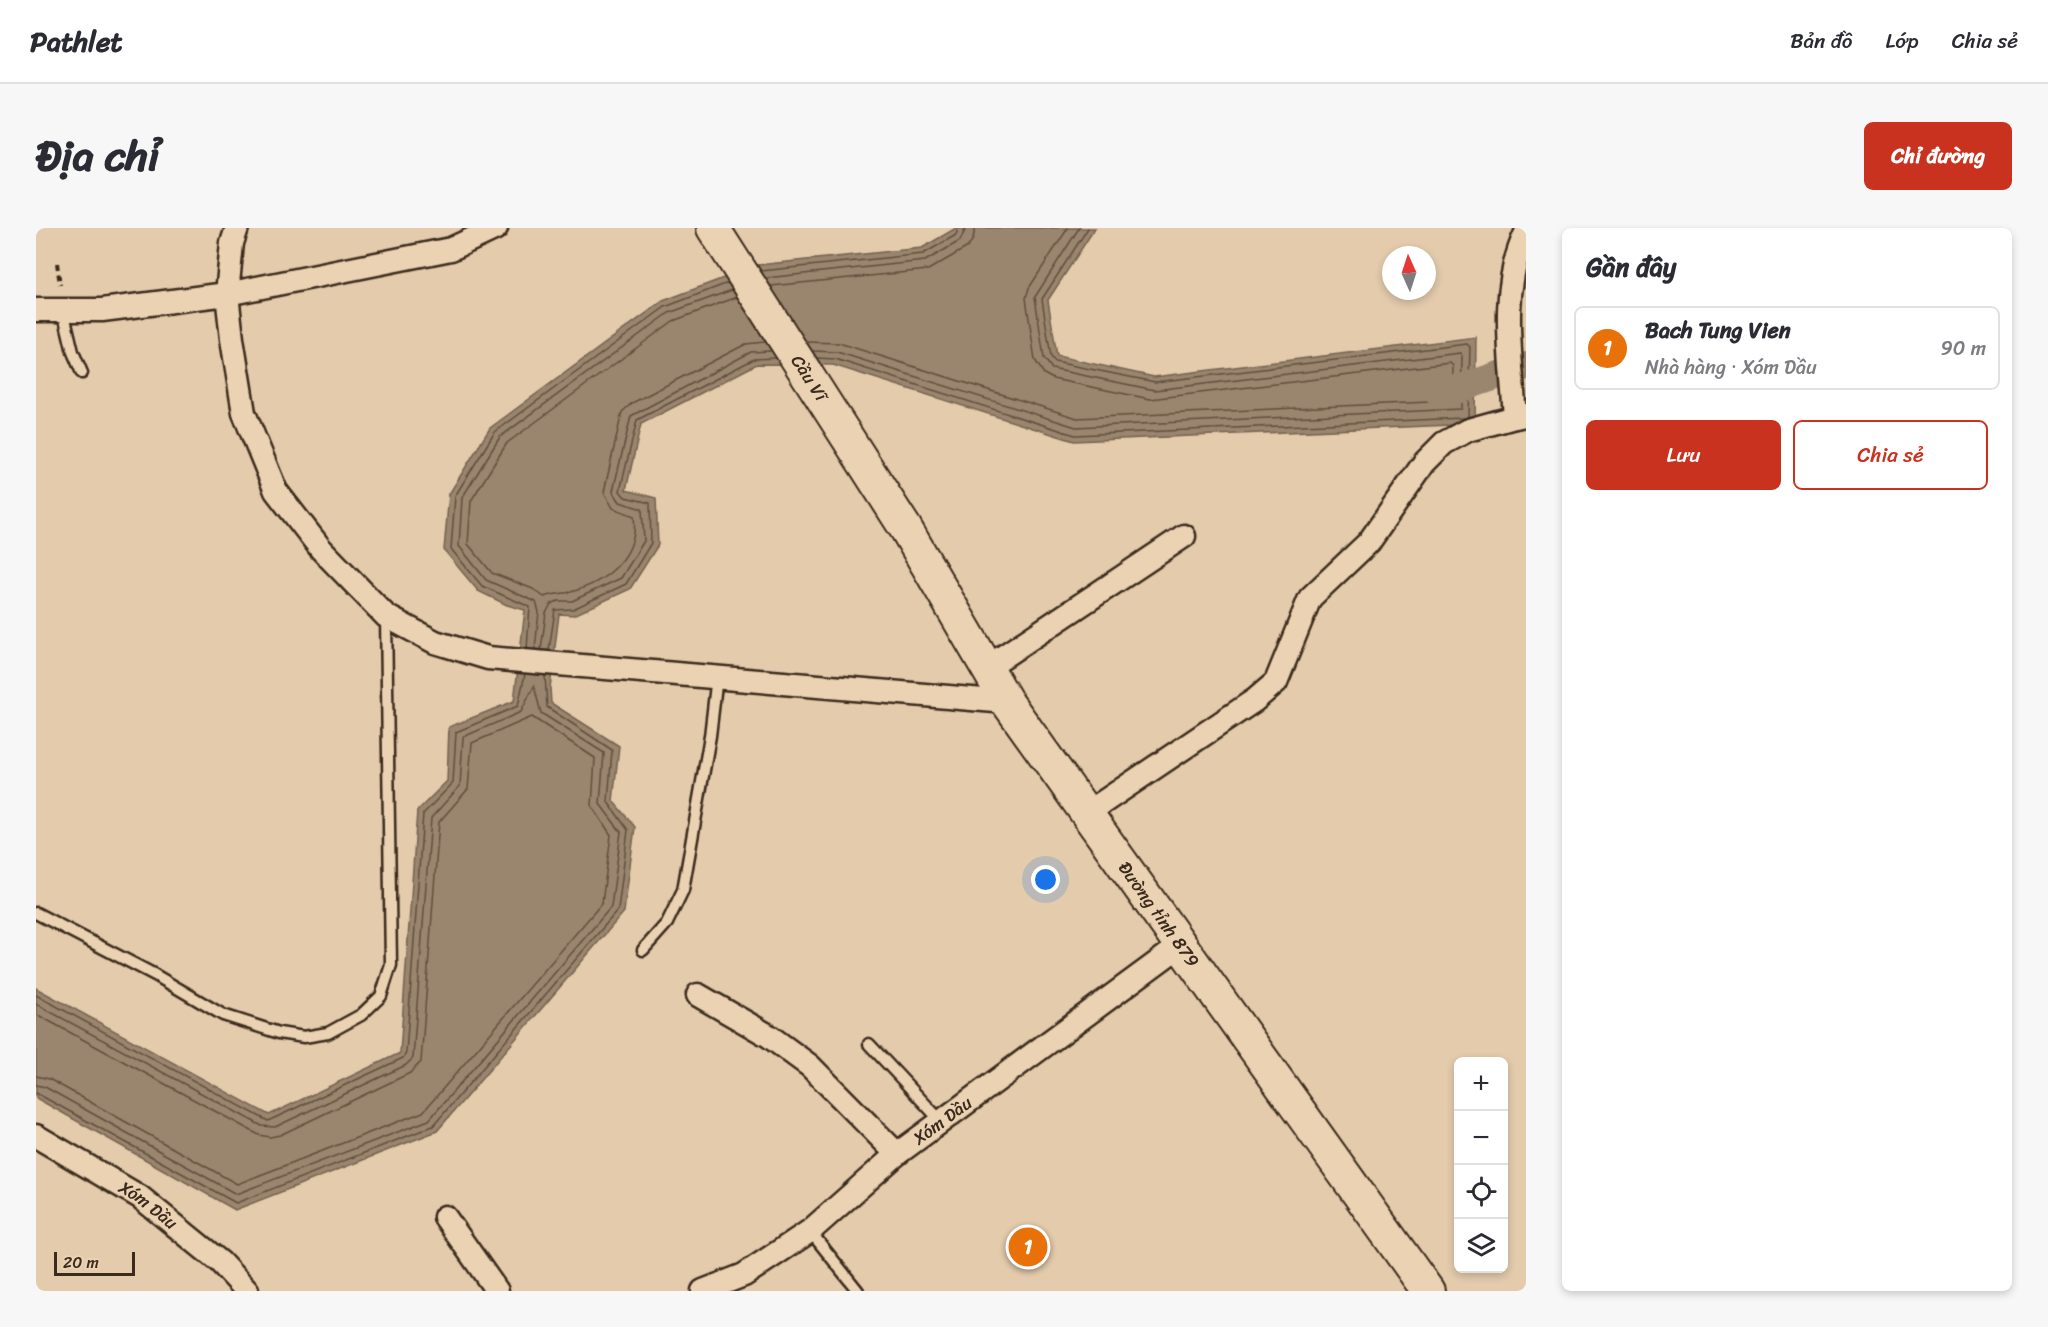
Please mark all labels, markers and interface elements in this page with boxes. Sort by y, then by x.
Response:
text: Pathlet [30,17,123,66]
text: Bản đồ [1790,22,1852,60]
text: Lớp [1885,22,1919,60]
text: Chia sẻ [1952,22,2018,60]
text: Địa chỉ [36,119,159,193]
button: Chỉ đường [1864,122,2012,190]
text: Gần đây [1586,244,1676,290]
north arrow [1382,246,1436,300]
text: Bach Tung Vien [1645,311,1791,350]
text: 1 [1603,331,1612,366]
text: 90 m [1941,331,1986,366]
street label: Cầu Vĩ [782,348,838,410]
text: Nhà hàng · Xóm Dầu [1645,350,1817,385]
button: Lưu [1586,420,1781,490]
button: Chia sẻ [1793,420,1988,490]
street label: Đường tỉnh 879 [1110,855,1208,974]
your location [1031,865,1060,894]
map controls [1454,1057,1508,1273]
button: + [1454,1057,1508,1111]
street label: Xóm Dầu [905,1087,979,1154]
button: − [1454,1111,1508,1165]
button: locate [1454,1165,1508,1219]
street label: Xóm Dầu [112,1171,185,1238]
button: layers [1454,1219,1508,1273]
pin: 1 [1008,1224,1048,1270]
text: 20 m [63,1248,99,1277]
scale bar [54,1249,135,1276]

